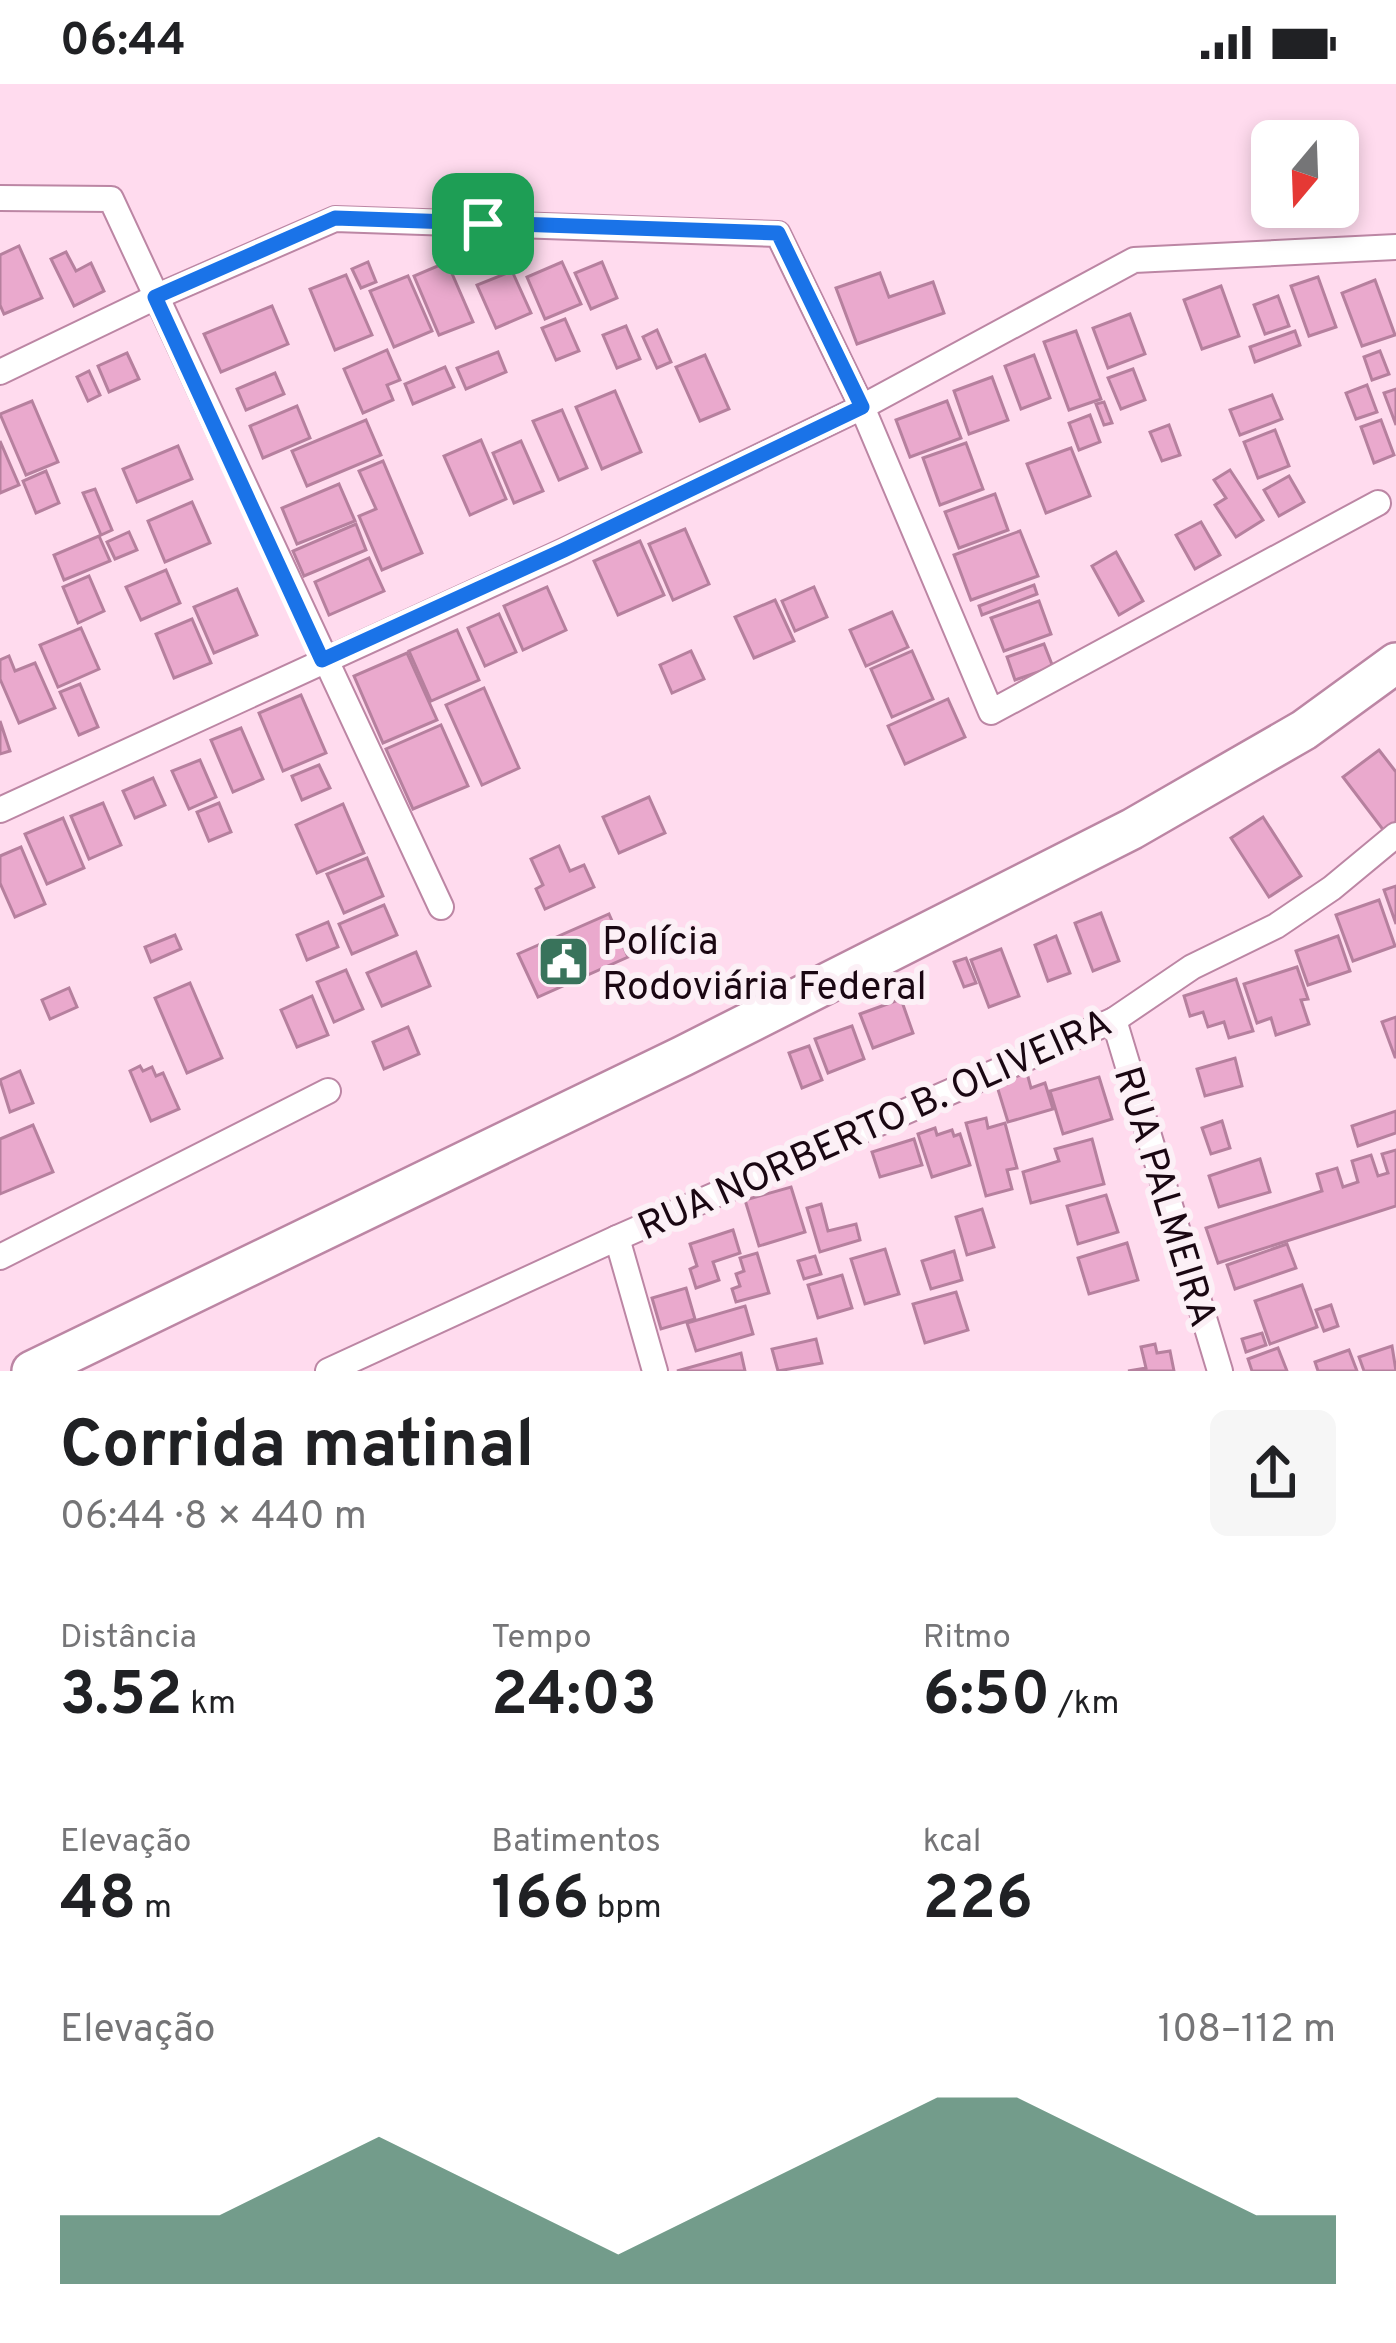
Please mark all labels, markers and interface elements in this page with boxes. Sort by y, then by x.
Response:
text: 06:44 [60,14,186,71]
north arrow [1251,120,1359,228]
map controls [1251,120,1359,228]
pin [432,173,534,275]
icon: arrive [450,191,516,257]
place label: Polícia Rodoviária Federal [602,920,927,1014]
public building icon: Polícia Rodoviária Federal [535,934,591,990]
street label: RUA NORBERTO B. OLIVEIRA [631,1000,1120,1254]
street label: RUA PALMEIRA [1100,1061,1226,1333]
text: Corrida matinal [60,1407,535,1490]
button: share [1210,1410,1336,1536]
text: 06:44 · 8 × 440 m [60,1494,367,1543]
text: Distância [60,1618,197,1660]
text: Tempo [491,1618,592,1660]
text: Ritmo [923,1618,1011,1660]
text: 3.52 [60,1660,183,1736]
text: 24:03 [491,1660,657,1736]
text: 6:50 [923,1660,1050,1736]
text: km [183,1684,236,1726]
text: /km [1050,1684,1119,1726]
text: Elevação [60,1822,192,1864]
text: Batimentos [491,1822,661,1864]
text: kcal [923,1822,981,1864]
text: 48 [60,1864,136,1940]
text: 166 [491,1864,589,1940]
text: 226 [923,1864,1033,1940]
text: m [136,1888,172,1930]
text: bpm [589,1888,662,1930]
text: Elevação [60,2007,215,2056]
text: 108–112 m [1158,2007,1336,2056]

